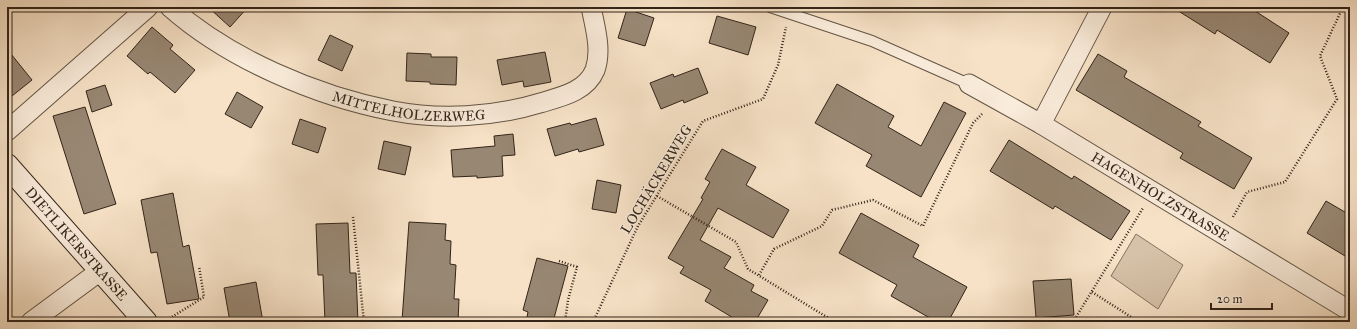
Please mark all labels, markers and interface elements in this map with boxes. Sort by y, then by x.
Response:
street label: MITTELHOLZERWEG [330,88,486,125]
street label: LOCHÄCKERWEG [616,121,696,237]
street label: HAGENHOLZSTRASSE [1088,149,1232,245]
street label: DIETLIKERSTRASSE [22,184,131,304]
scale bar [1211,285,1272,311]
text: 20 m [1217,292,1243,306]

